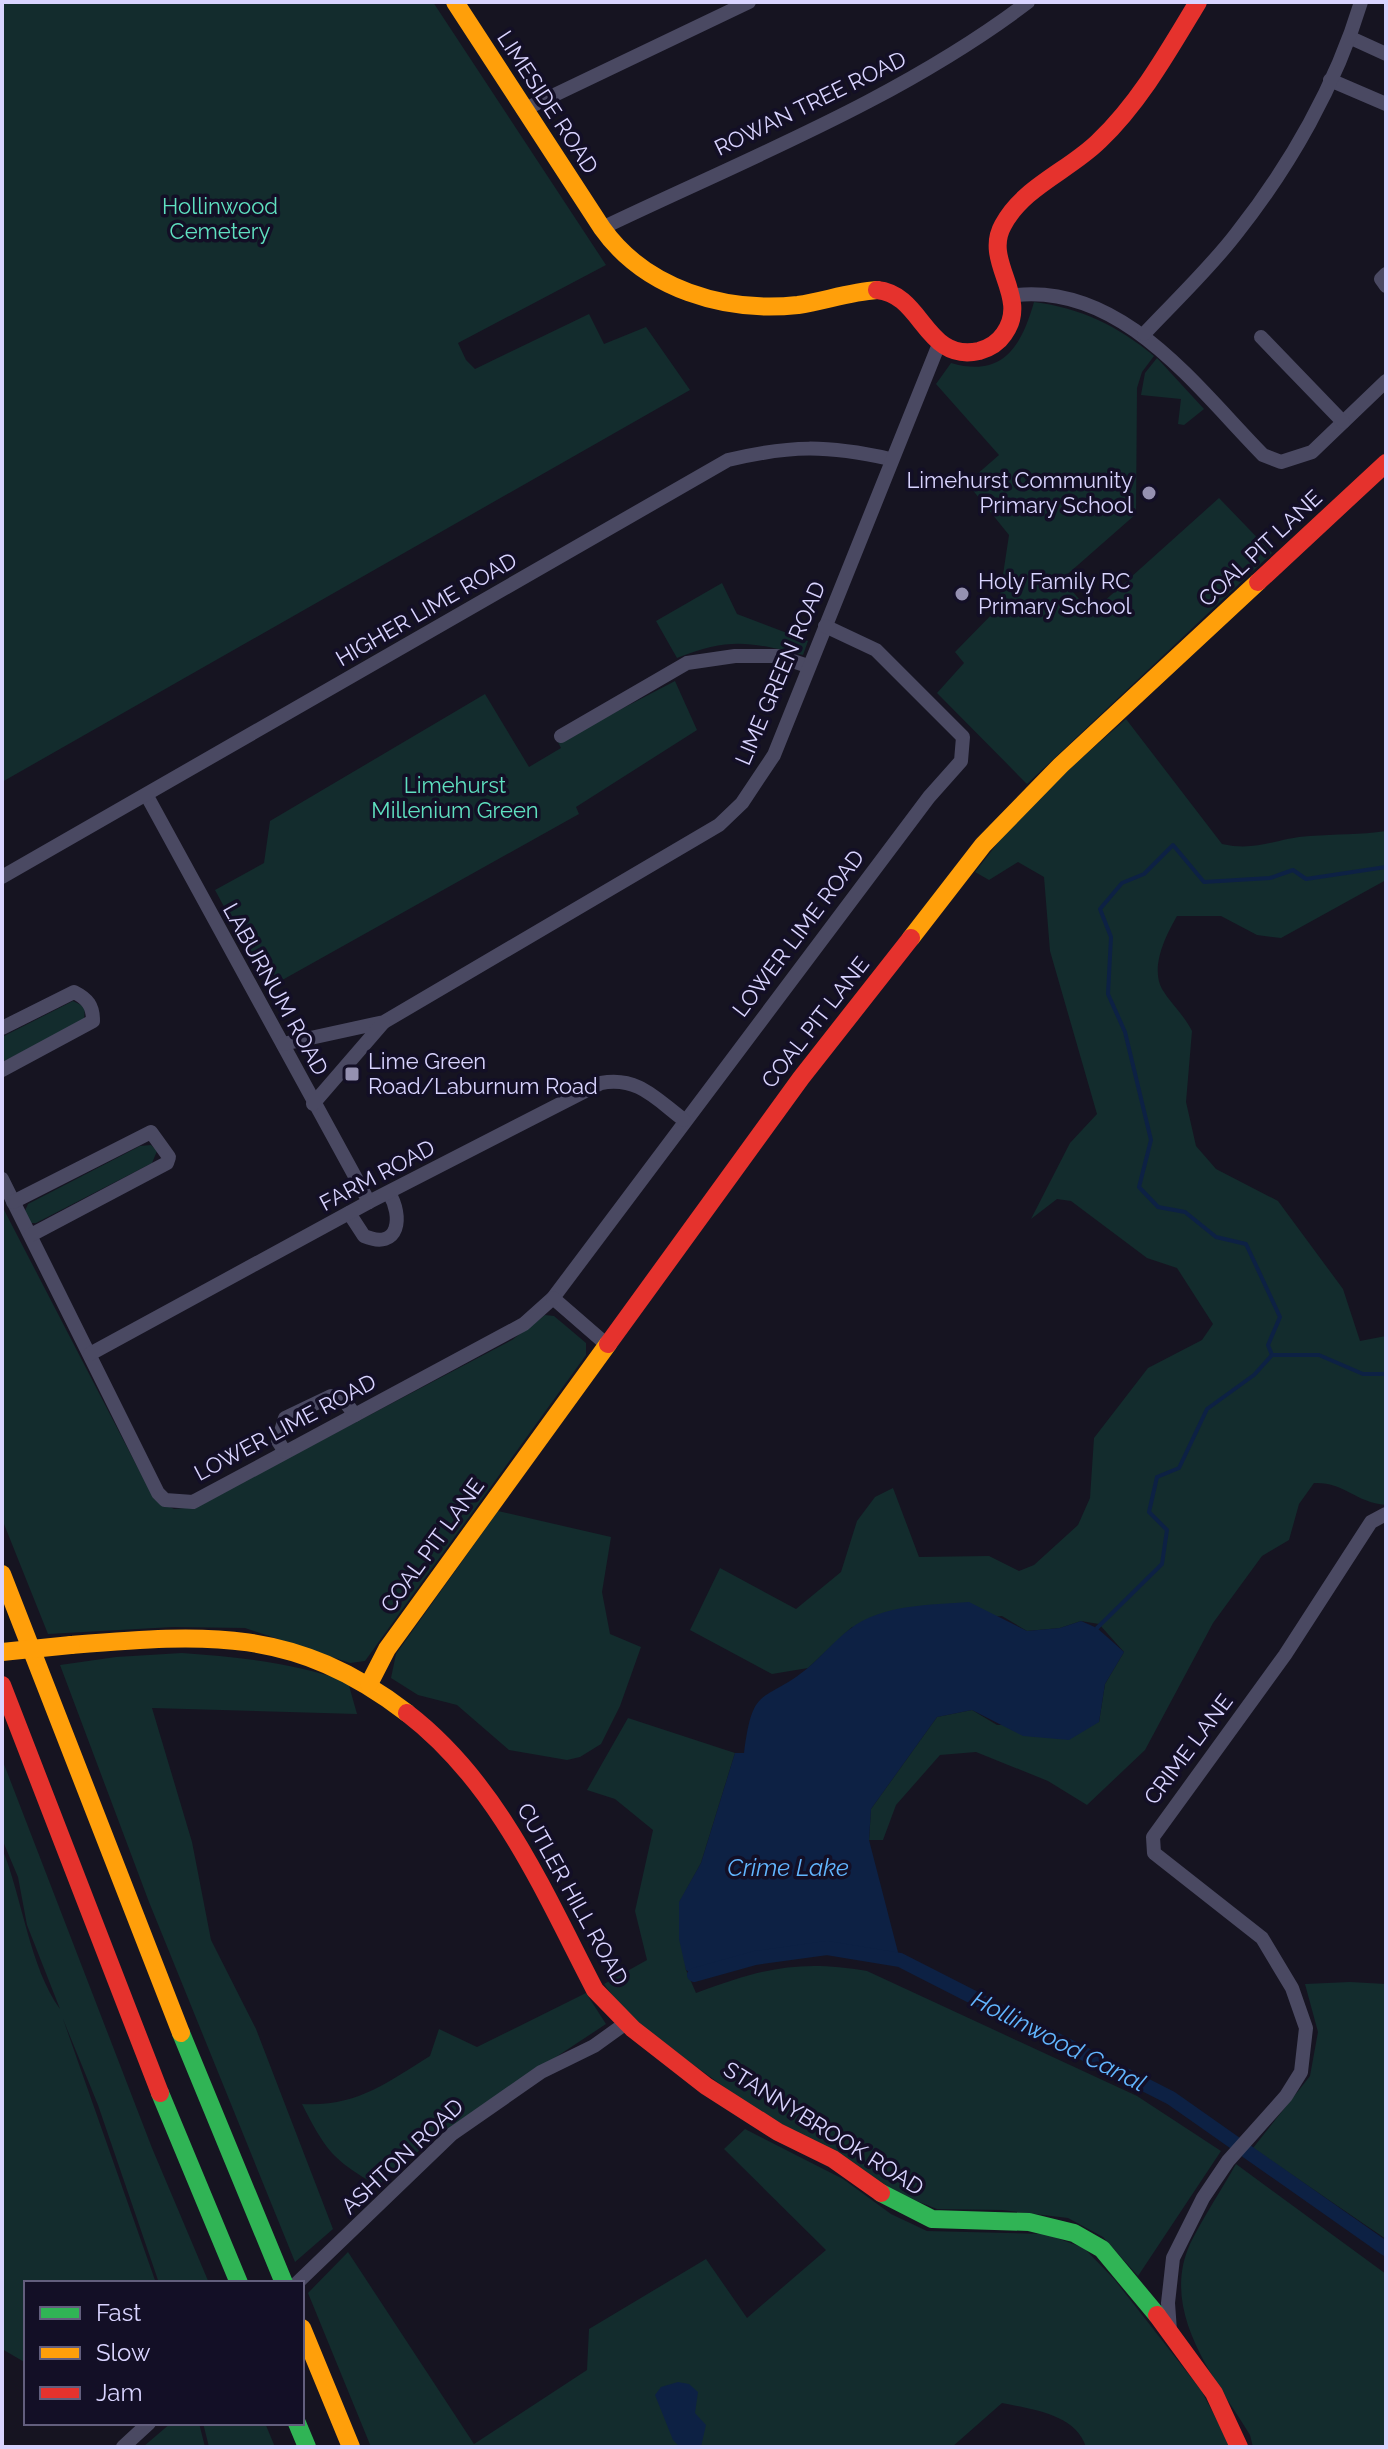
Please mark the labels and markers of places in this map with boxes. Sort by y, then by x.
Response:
place label: Limehurst Community Primary School [906,467,1133,518]
marker: Limehurst Community Primary School [1140,484,1158,502]
place label: Holy Family RC Primary School [978,568,1132,619]
marker: Holy Family RC Primary School [953,585,971,603]
place label: Lime Green Road/Laburnum Road [368,1048,598,1099]
marker: Lime Green Road/Laburnum Road [343,1065,361,1083]

